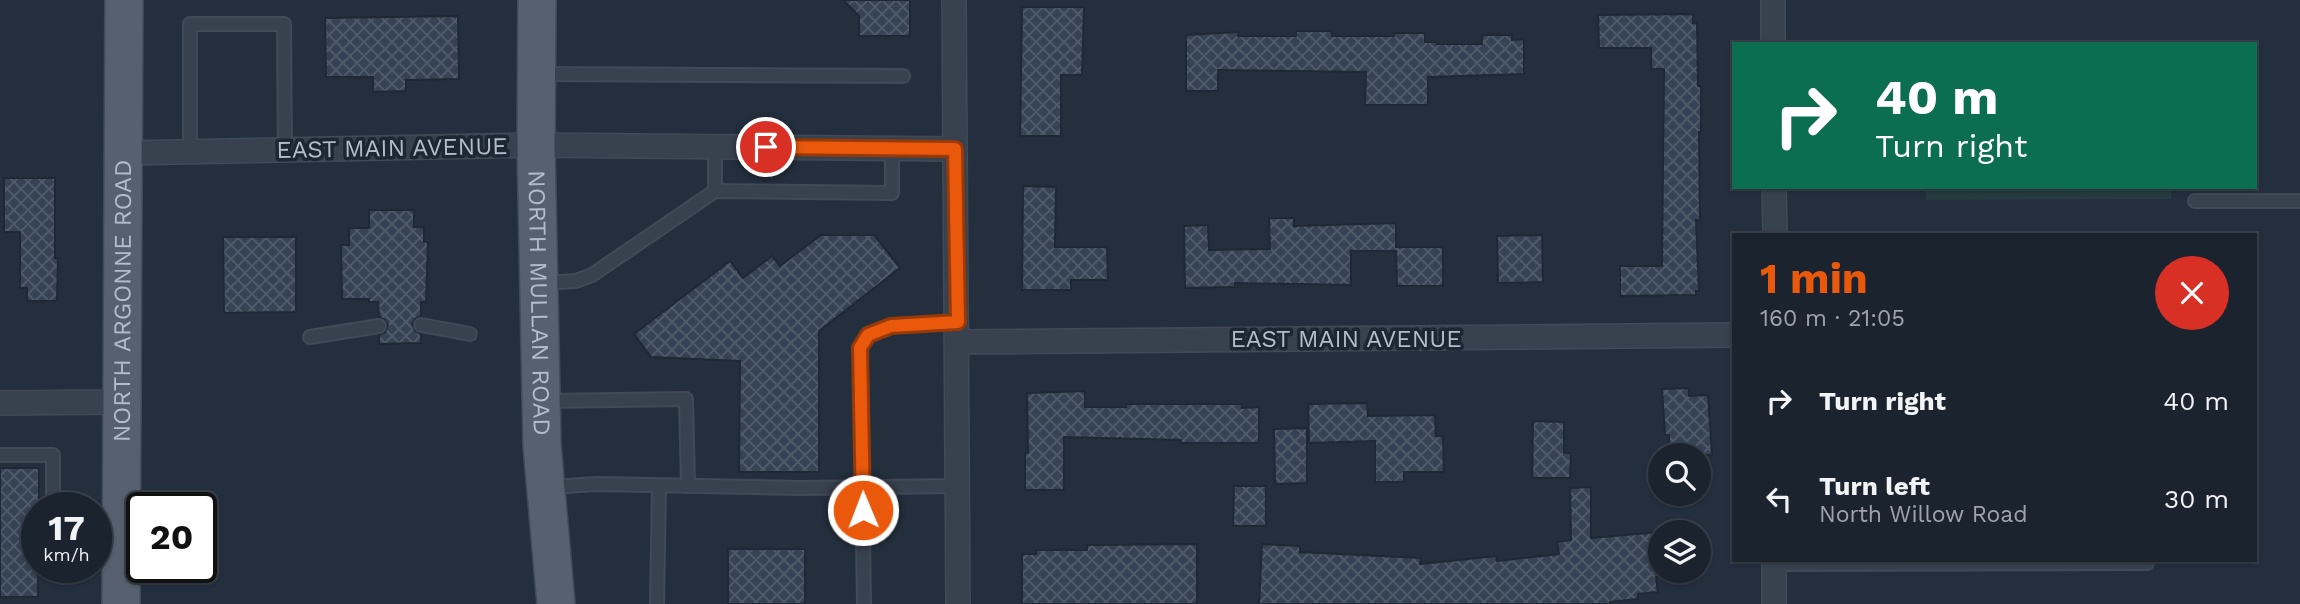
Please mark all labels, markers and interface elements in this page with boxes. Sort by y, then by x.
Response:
text: 40 m [1875,68,1998,126]
icon: right [1760,70,1851,161]
pin [736,117,796,177]
text: Turn right [1875,127,2027,165]
icon: arrive [747,128,785,166]
street label: EAST MAIN AVENUE [276,132,508,164]
street label: NORTH ARGONNE ROAD [108,160,137,442]
street label: NORTH MULLAN ROAD [523,170,556,436]
text: 1 min [1760,254,1868,303]
button: close [2155,256,2229,330]
text: 160 m · 21:05 [1760,305,1905,332]
street label: EAST MAIN AVENUE [1230,325,1462,353]
icon: right [1760,382,1798,420]
text: Turn right [1819,386,1946,416]
text: 40 m [2163,386,2229,416]
map controls [1648,443,1711,583]
button: search [1648,443,1711,506]
text: Turn left [1819,471,1930,501]
position arrow [826,473,900,547]
icon: left [1760,480,1798,518]
text: 30 m [2164,484,2229,514]
speed limit sign: 20 [126,492,217,583]
text: North Willow Road [1819,501,2028,528]
text: 17 [48,507,85,549]
button: layers [1648,520,1711,583]
text: km/h [43,544,90,565]

